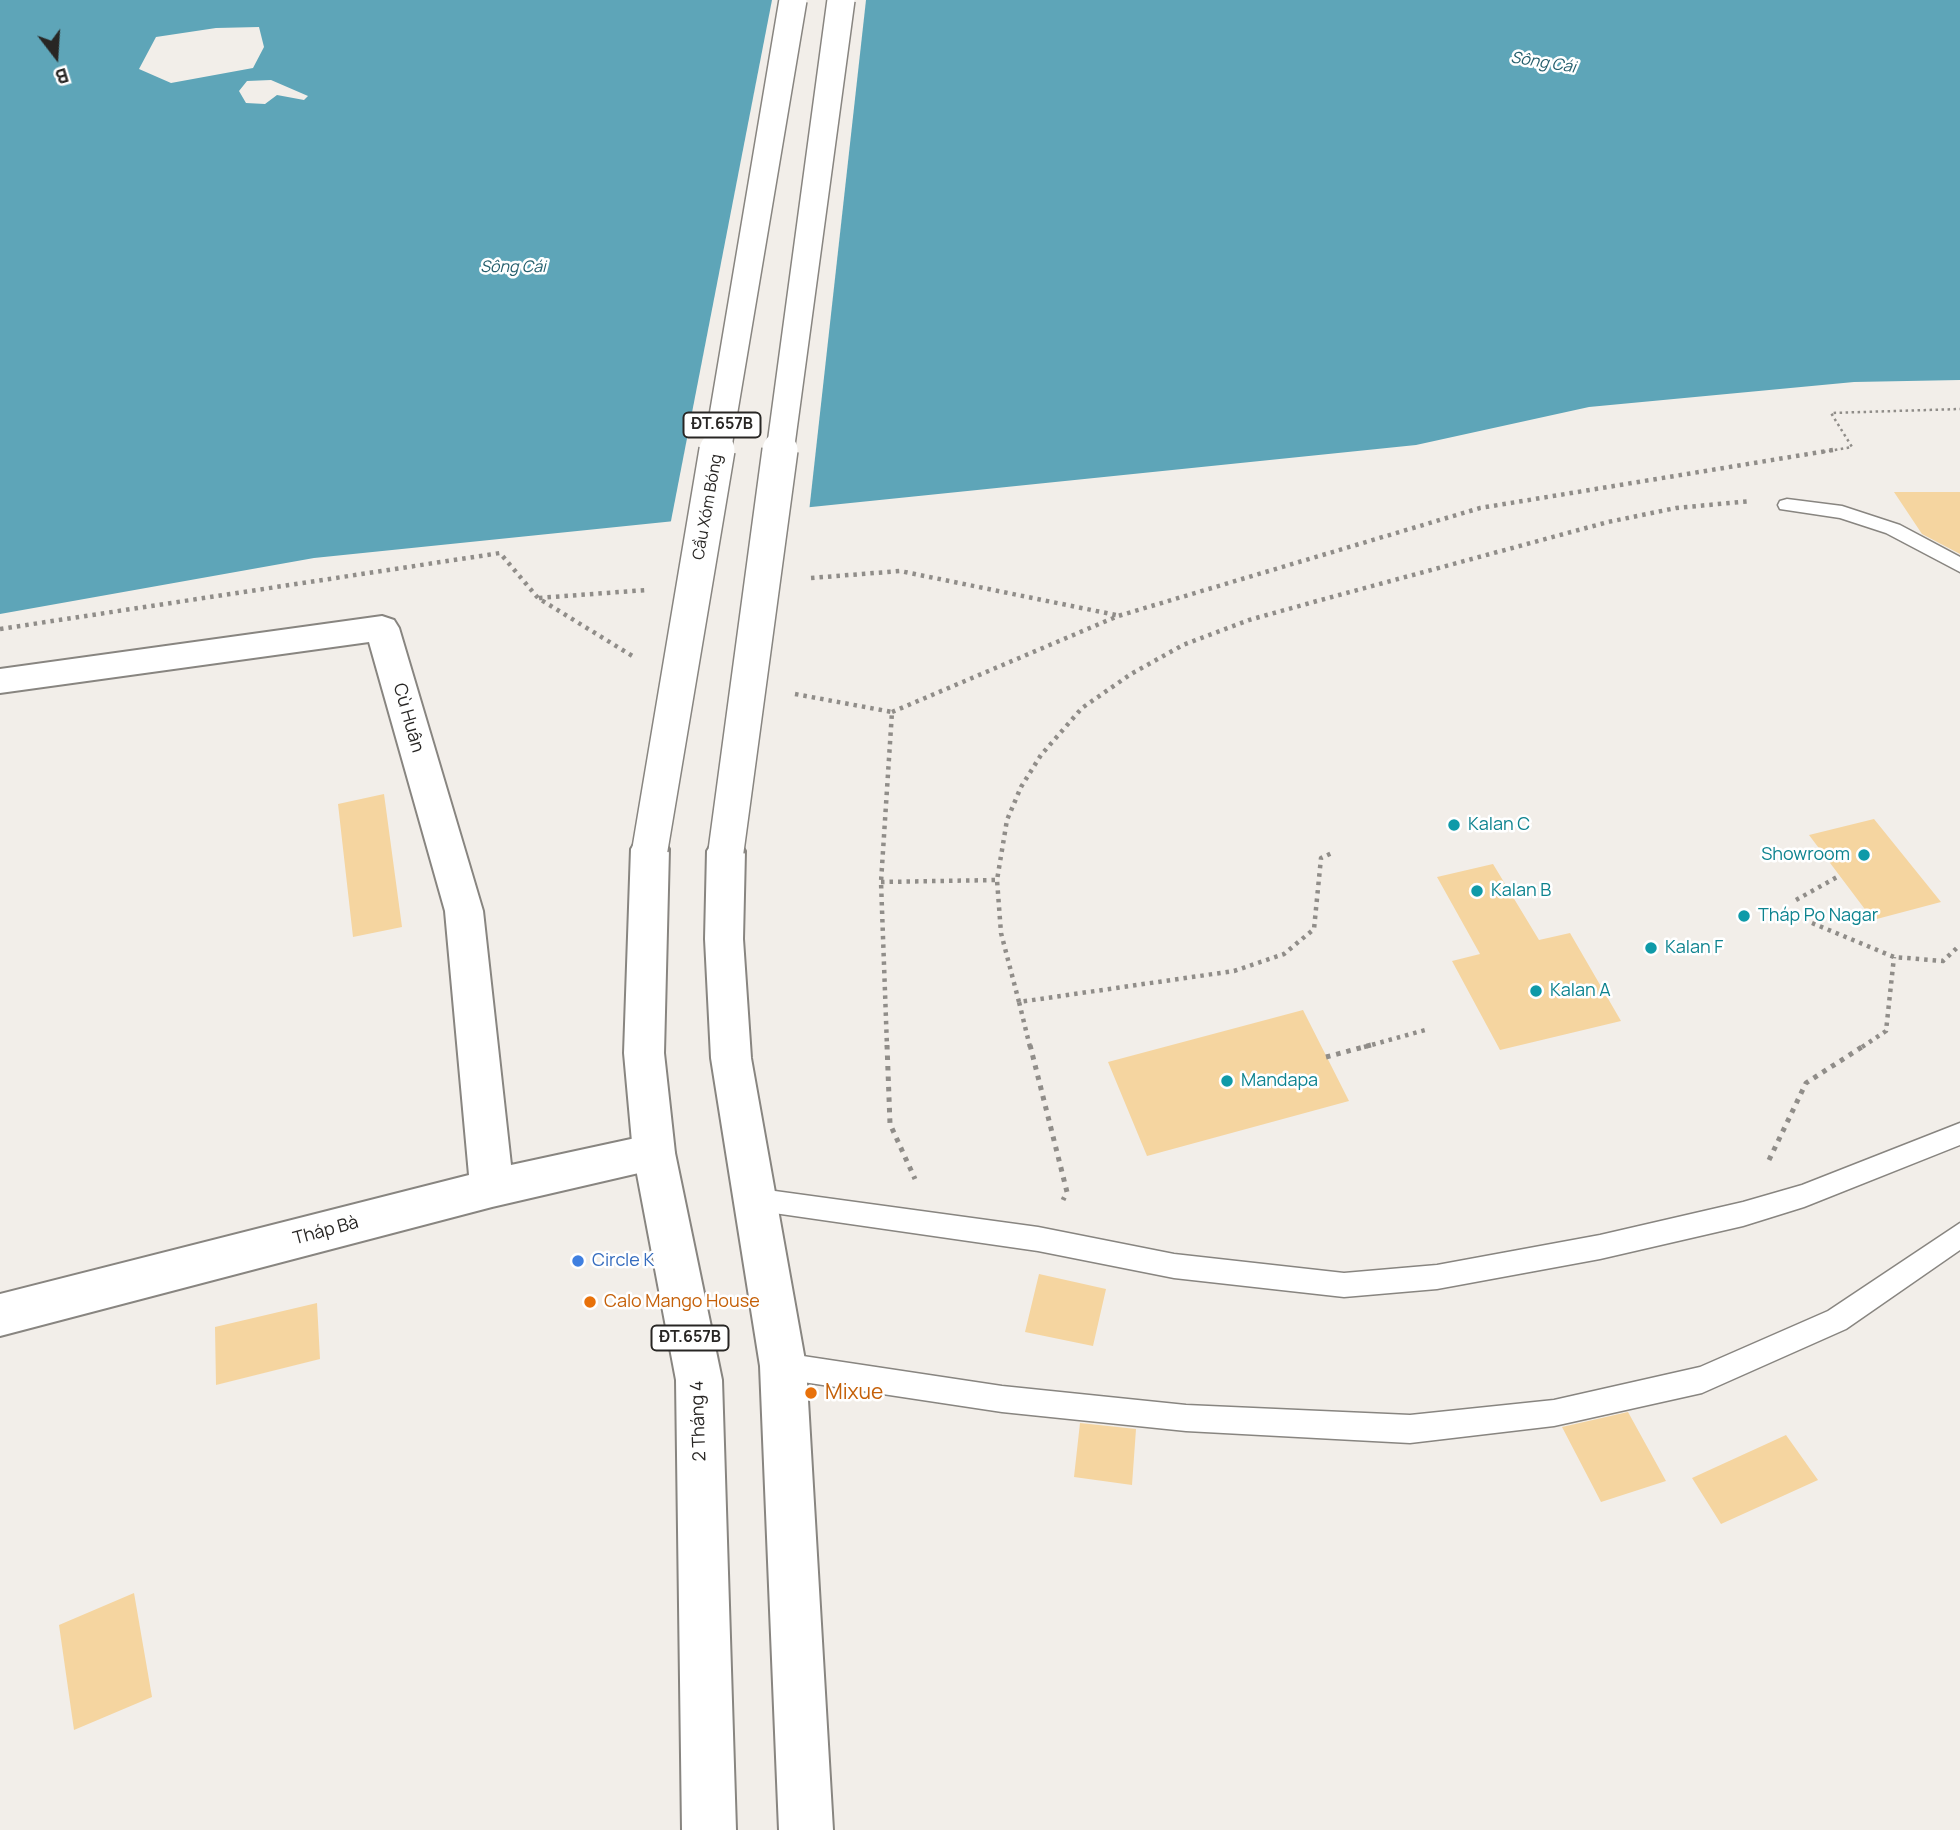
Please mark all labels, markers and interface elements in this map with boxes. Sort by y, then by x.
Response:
north arrow [21,21,91,91]
water label: Sông Cái [1509,48,1577,78]
text: B [53,62,72,90]
water label: Sông Cái [480,258,546,278]
road number: ĐT.657B [684,412,760,438]
street label: Cầu Xóm Bóng [689,453,727,561]
street label: Cù Huân [388,681,428,755]
place label: Kalan C [1468,814,1530,836]
marker: Kalan C [1446,817,1462,833]
place label: Showroom [1761,844,1850,866]
marker: Showroom [1856,847,1872,863]
place label: Kalan B [1491,880,1551,902]
marker: Kalan B [1469,883,1485,899]
place label: Tháp Po Nagar [1758,905,1878,927]
marker: Tháp Po Nagar [1736,908,1752,924]
place label: Kalan F [1665,937,1723,959]
marker: Kalan F [1643,940,1659,956]
place label: Kalan A [1550,980,1611,1002]
marker: Kalan A [1528,983,1544,999]
place label: Mandapa [1241,1070,1318,1092]
marker: Mandapa [1219,1073,1235,1089]
street label: Tháp Bà [291,1212,361,1250]
place label: Circle K [592,1250,654,1272]
marker: Circle K [570,1253,586,1269]
place label: Calo Mango House [604,1291,760,1313]
marker: Calo Mango House [582,1294,598,1310]
road number: ĐT.657B [652,1326,728,1350]
street label: 2 Tháng 4 [687,1380,711,1462]
place label: Mixue [825,1380,883,1406]
marker: Mixue [803,1385,819,1401]

